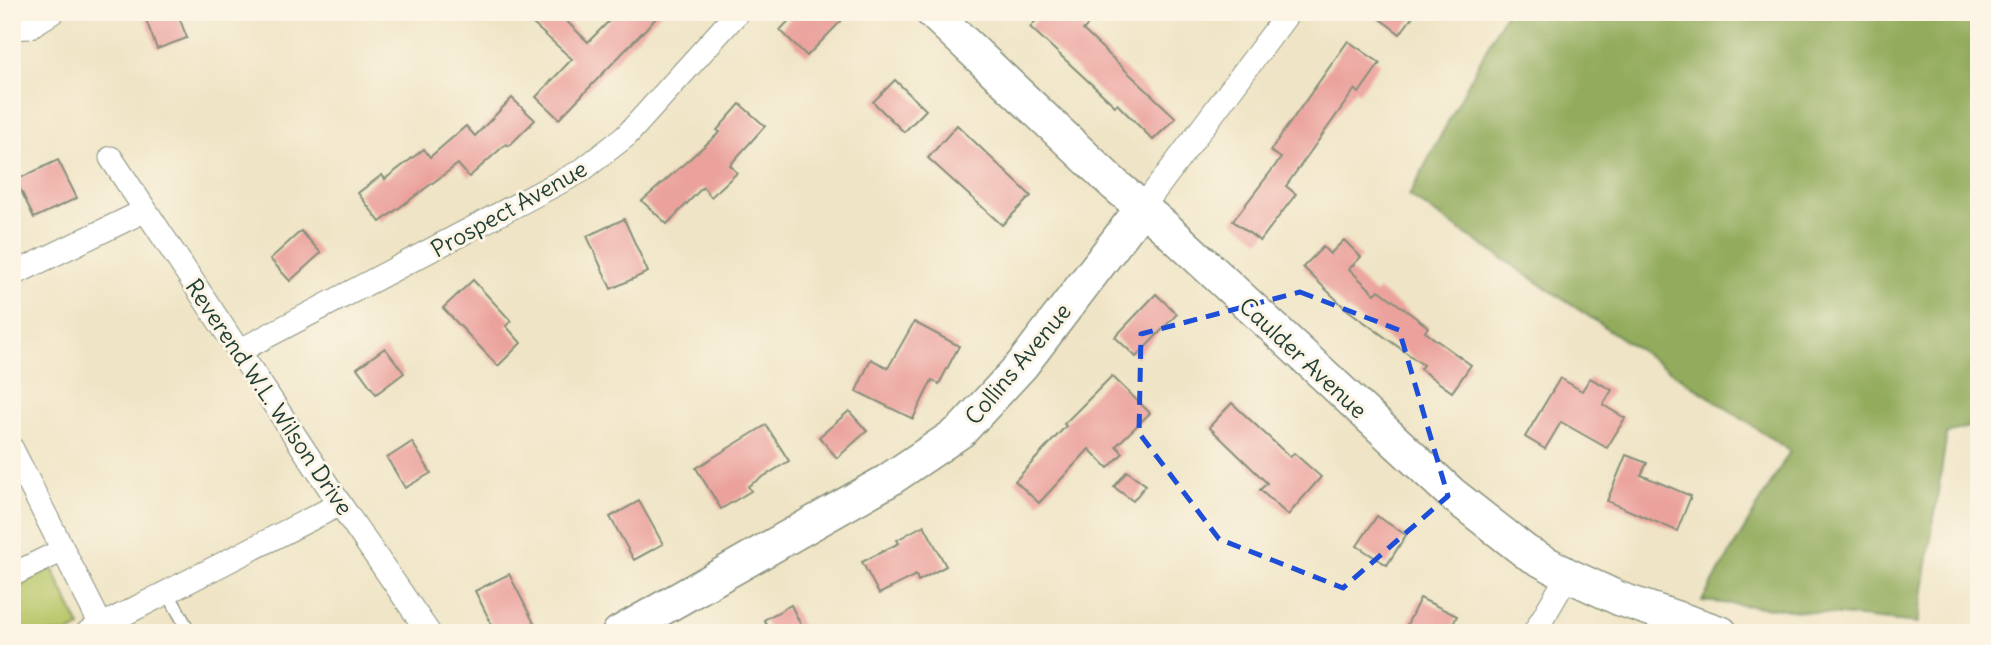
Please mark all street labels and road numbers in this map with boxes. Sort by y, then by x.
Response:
street label: Prospect Avenue [426,154,592,263]
street label: Reverend W.L. Wilson Drive [179,273,359,520]
street label: Caulder Avenue [1233,291,1373,424]
street label: Collins Avenue [958,297,1077,430]

